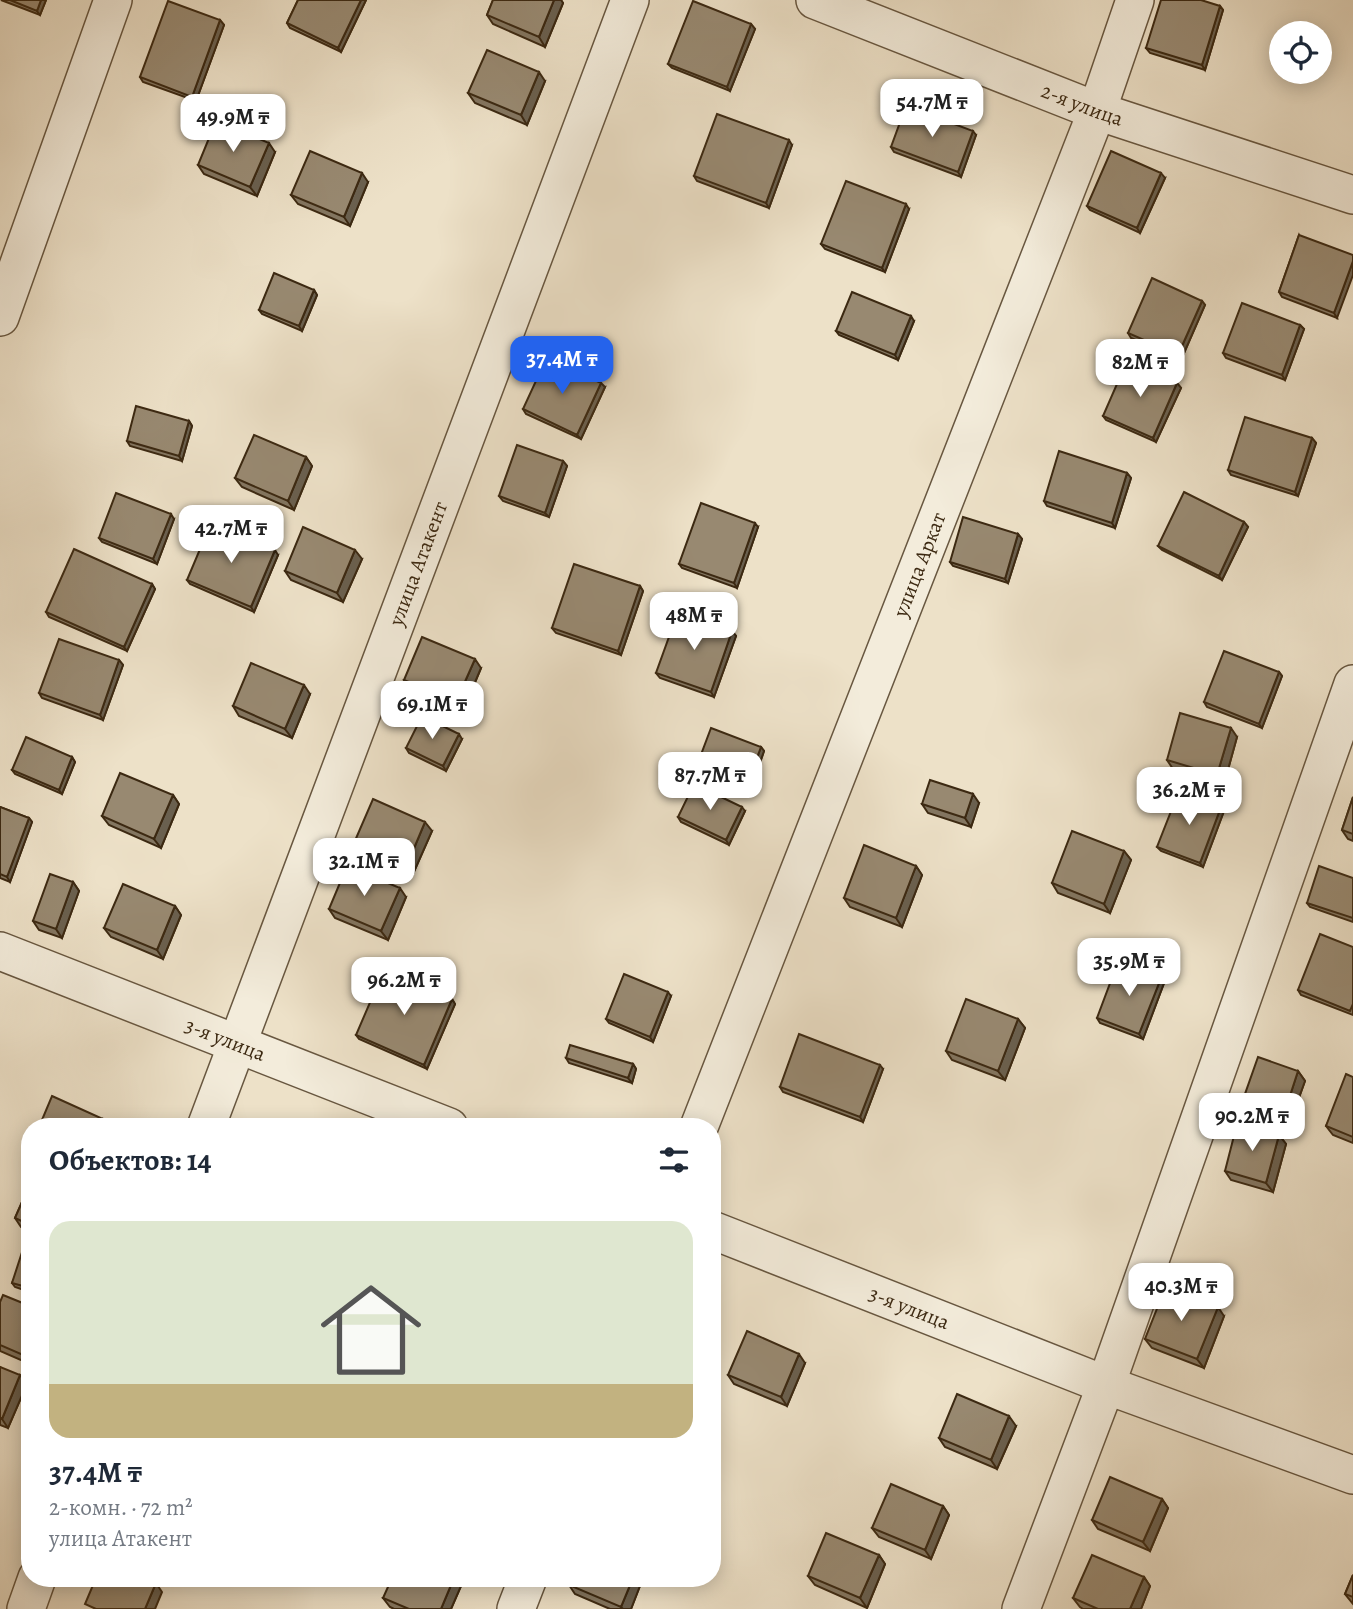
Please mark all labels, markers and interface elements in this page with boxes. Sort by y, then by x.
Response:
map controls [1269,21,1332,84]
button: locate [1269,21,1332,84]
street label: 2-я улица [1037,76,1127,133]
pin: 54.7M ₸ [867,80,997,139]
text: 54.7M ₸ [896,86,968,117]
pin: 49.9M ₸ [168,94,298,154]
text: 49.9M ₸ [196,101,270,132]
pin: 37.4M ₸ [497,336,627,396]
pin: 82M ₸ [1091,340,1189,399]
text: 37.4M ₸ [526,343,598,374]
text: 82M ₸ [1112,346,1168,377]
street label: улица Атакент [382,497,454,631]
pin: 42.7M ₸ [166,505,296,565]
street label: улица Аркат [886,508,952,622]
text: 42.7M ₸ [195,512,267,543]
pin: 48M ₸ [645,592,743,652]
text: 48M ₸ [666,599,722,630]
pin: 69.1M ₸ [367,682,497,741]
text: 69.1M ₸ [397,688,467,719]
pin: 87.7M ₸ [645,752,775,812]
text: 87.7M ₸ [674,759,746,790]
pin: 36.2M ₸ [1124,768,1254,827]
text: 36.2M ₸ [1153,774,1225,805]
pin: 32.1M ₸ [299,838,429,898]
text: 32.1M ₸ [329,845,399,876]
pin: 35.9M ₸ [1064,939,1194,998]
text: 35.9M ₸ [1093,945,1165,976]
pin: 96.2M ₸ [339,958,469,1017]
text: 96.2M ₸ [367,964,441,995]
street label: 3-я улица [181,1011,270,1068]
pin: 90.2M ₸ [1187,1094,1317,1153]
text: 90.2M ₸ [1215,1100,1289,1131]
text: Объектов: 14 [49,1140,211,1180]
icon: filters [655,1141,693,1179]
pin: 40.3M ₸ [1116,1264,1246,1323]
icon: home [308,1267,434,1393]
text: 40.3M ₸ [1144,1270,1218,1301]
street label: 3-я улица [865,1279,954,1336]
text: 37.4M ₸ [49,1452,142,1492]
text: 2-комн. · 72 m² [49,1492,193,1523]
text: улица Атакент [49,1523,192,1554]

